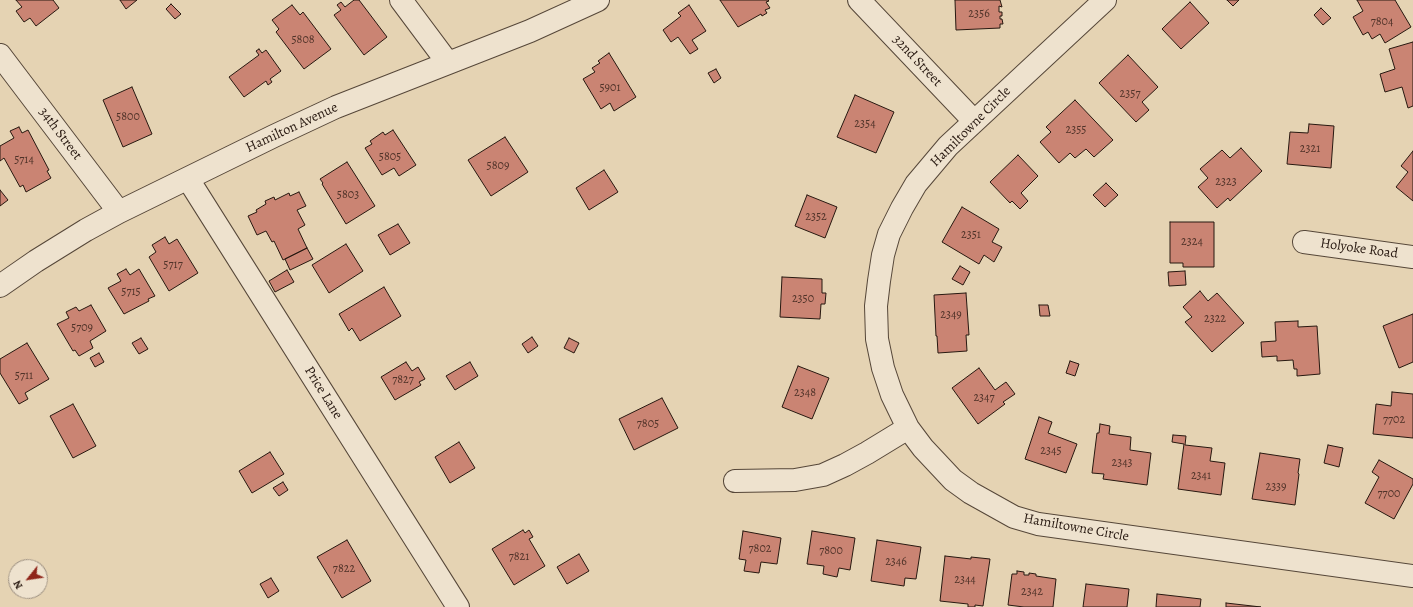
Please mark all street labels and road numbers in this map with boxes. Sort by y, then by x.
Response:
street label: 32nd Street [889,32,945,90]
street label: Hamiltowne Circle [927,83,1015,171]
street label: Hamilton Avenue [243,99,341,157]
street label: 34th Street [35,104,85,164]
street label: Holyoke Road [1319,235,1399,263]
street label: Price Lane [300,363,346,423]
street label: Hamiltowne Circle [1022,510,1130,546]

